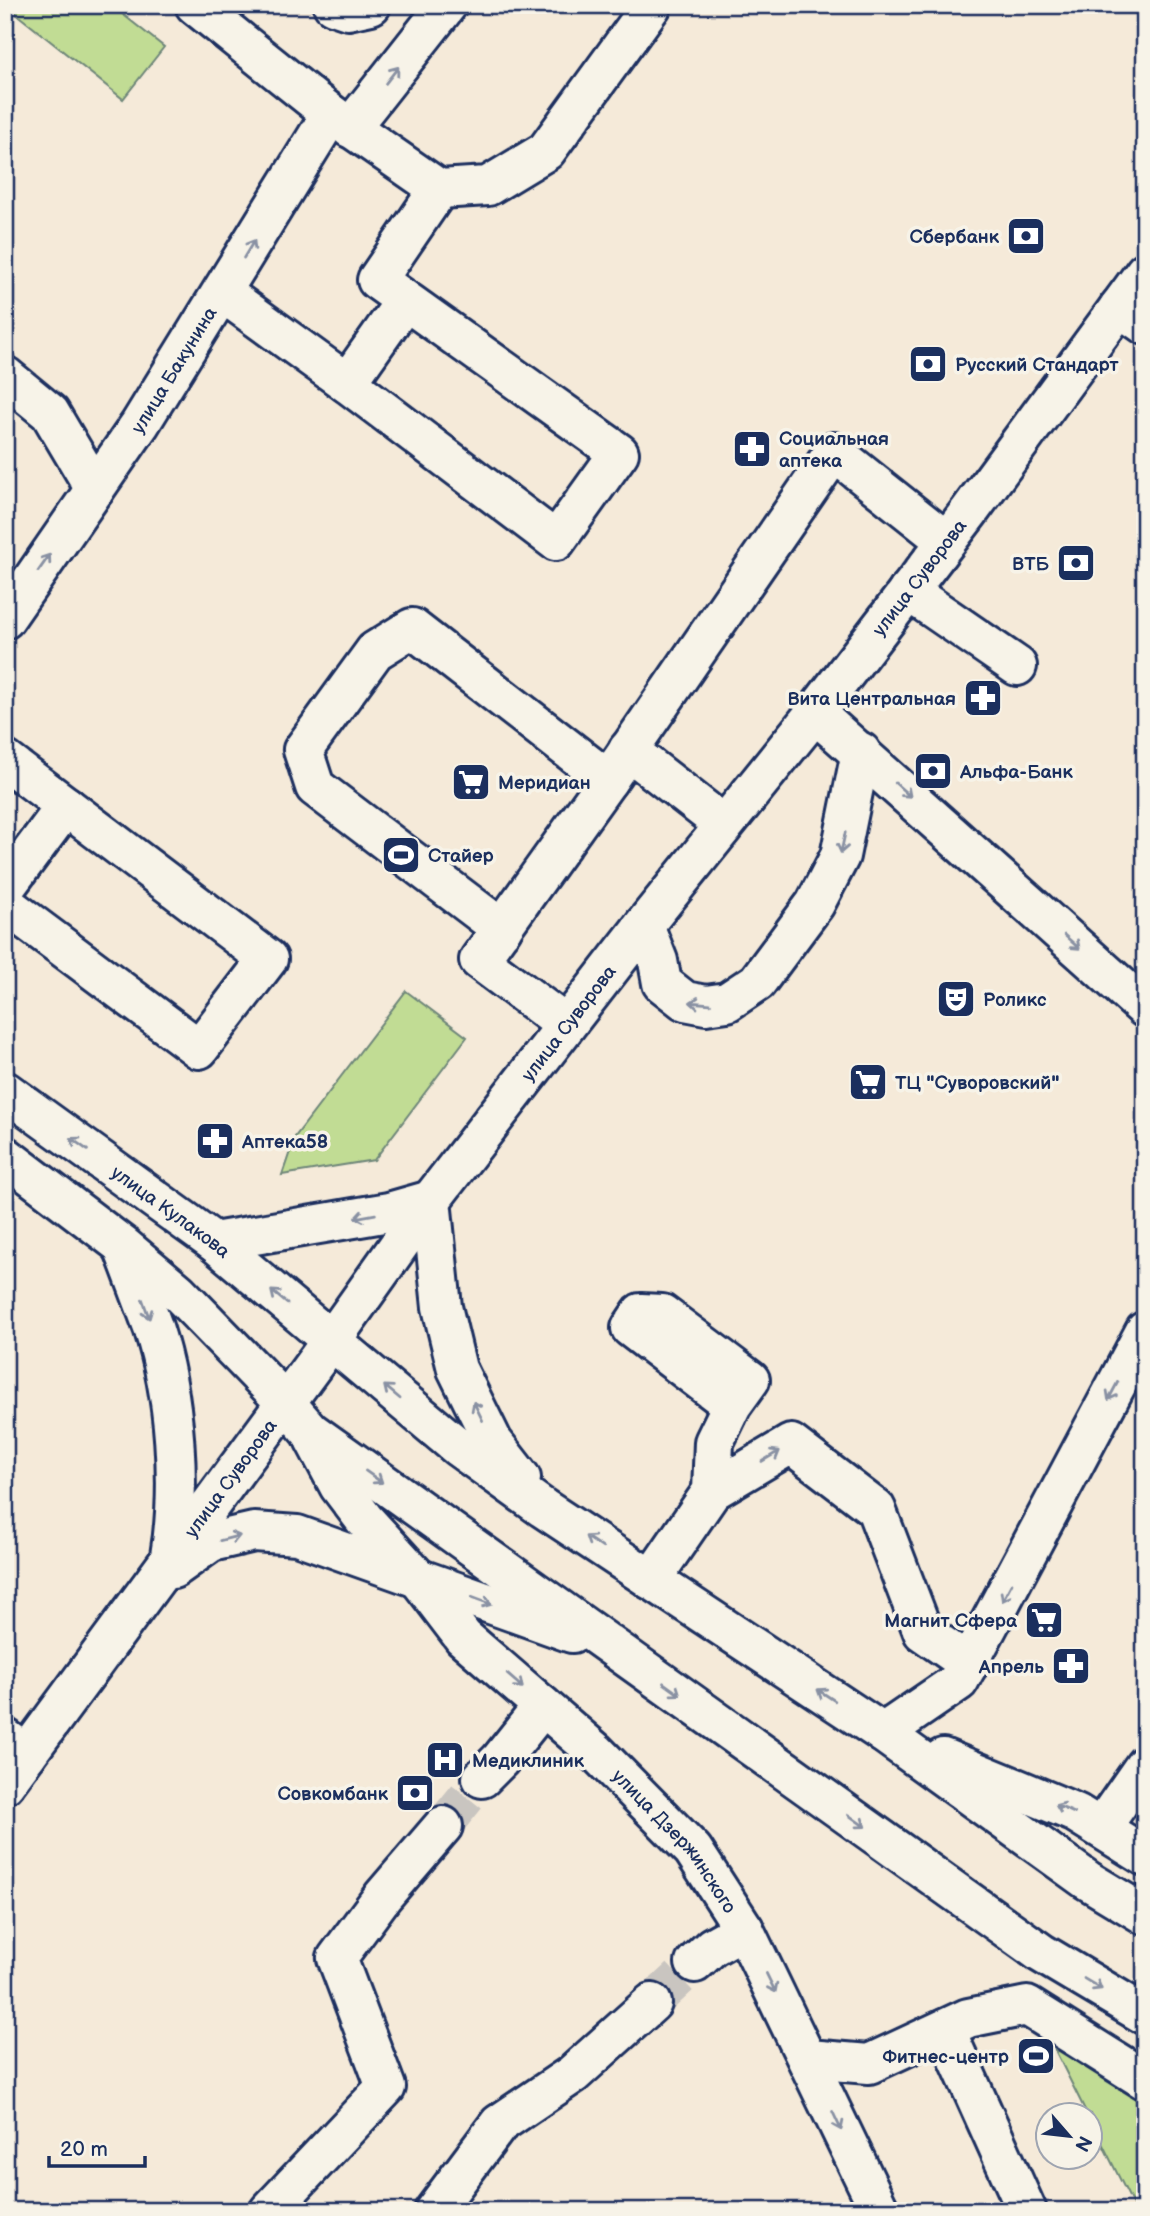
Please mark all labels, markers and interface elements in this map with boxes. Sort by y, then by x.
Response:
one-way arrow [385,66,400,85]
bank icon: Сбербанк [1005,215,1047,257]
place label: Сбербанк [909,226,1000,249]
one-way arrow [243,240,257,260]
street label: улица Бакунина [127,303,222,438]
bank icon: Русский Стандарт [907,343,949,385]
place label: Русский Стандарт [955,354,1118,377]
pharmacy icon: Социальная аптека [731,428,773,470]
place label: Социальная аптека [779,428,889,473]
street label: улица Суворова [868,515,972,641]
bank icon: ВТБ [1055,542,1097,584]
one-way arrow [37,553,51,573]
place label: ВТБ [1012,553,1050,576]
pharmacy icon: Вита Центральная [962,677,1004,719]
place label: Вита Центральная [787,688,956,711]
bank icon: Альфа-Банк [912,750,954,792]
supermarket icon: Меридиан [450,761,492,803]
place label: Альфа-Банк [959,761,1074,784]
place label: Меридиан [498,772,591,795]
one-way arrow [894,782,911,799]
one-way arrow [835,831,849,854]
sports icon: Стайер [380,834,422,876]
place label: Стайер [428,845,495,868]
one-way arrow [1063,934,1080,951]
street label: улица Суворова [517,961,622,1087]
theatre icon: Роликс [935,978,977,1020]
place label: Роликс [983,989,1047,1012]
one-way arrow [689,996,712,1009]
supermarket icon: ТЦ "Суворовский" [847,1061,889,1103]
place label: ТЦ "Суворовский" [895,1072,1060,1095]
pharmacy icon: Аптека58 [194,1120,236,1162]
place label: Аптека58 [241,1131,328,1154]
one-way arrow [70,1136,89,1151]
street label: улица Кулакова [106,1161,234,1264]
one-way arrow [354,1210,377,1223]
one-way arrow [270,1289,288,1305]
one-way arrow [140,1297,153,1319]
one-way arrow [1106,1380,1119,1401]
one-way arrow [383,1384,401,1400]
one-way arrow [470,1402,484,1422]
street label: улица Суворова [180,1415,283,1542]
one-way arrow [761,1449,781,1463]
one-way arrow [364,1470,383,1484]
one-way arrow [218,1531,241,1544]
one-way arrow [585,1535,604,1549]
one-way arrow [1000,1582,1014,1602]
one-way arrow [470,1596,492,1608]
supermarket icon: Магнит Сфера [1023,1599,1065,1641]
place label: Магнит Сфера [884,1610,1018,1633]
pharmacy icon: Апрель [1050,1645,1092,1687]
place label: Апрель [978,1656,1044,1679]
one-way arrow [505,1673,523,1689]
one-way arrow [662,1682,681,1696]
one-way arrow [817,1688,836,1703]
hospital icon: Медиклиник [424,1739,466,1781]
place label: Медиклиник [472,1750,585,1773]
street label: улица Дзержинского [607,1765,741,1918]
bank icon: Совкомбанк [394,1772,436,1814]
place label: Совкомбанк [277,1783,389,1806]
one-way arrow [1055,1801,1077,1814]
one-way arrow [847,1814,866,1829]
one-way arrow [765,1972,778,1993]
one-way arrow [1082,1978,1103,1991]
sports icon: Фитнес-центр [1015,2035,1057,2077]
place label: Фитнес-центр [883,2046,1010,2069]
north arrow [1034,2100,1104,2170]
one-way arrow [831,2110,845,2131]
scale bar [49,2125,145,2169]
text: N [1069,2132,1096,2155]
text: 20 m [60,2137,108,2162]

